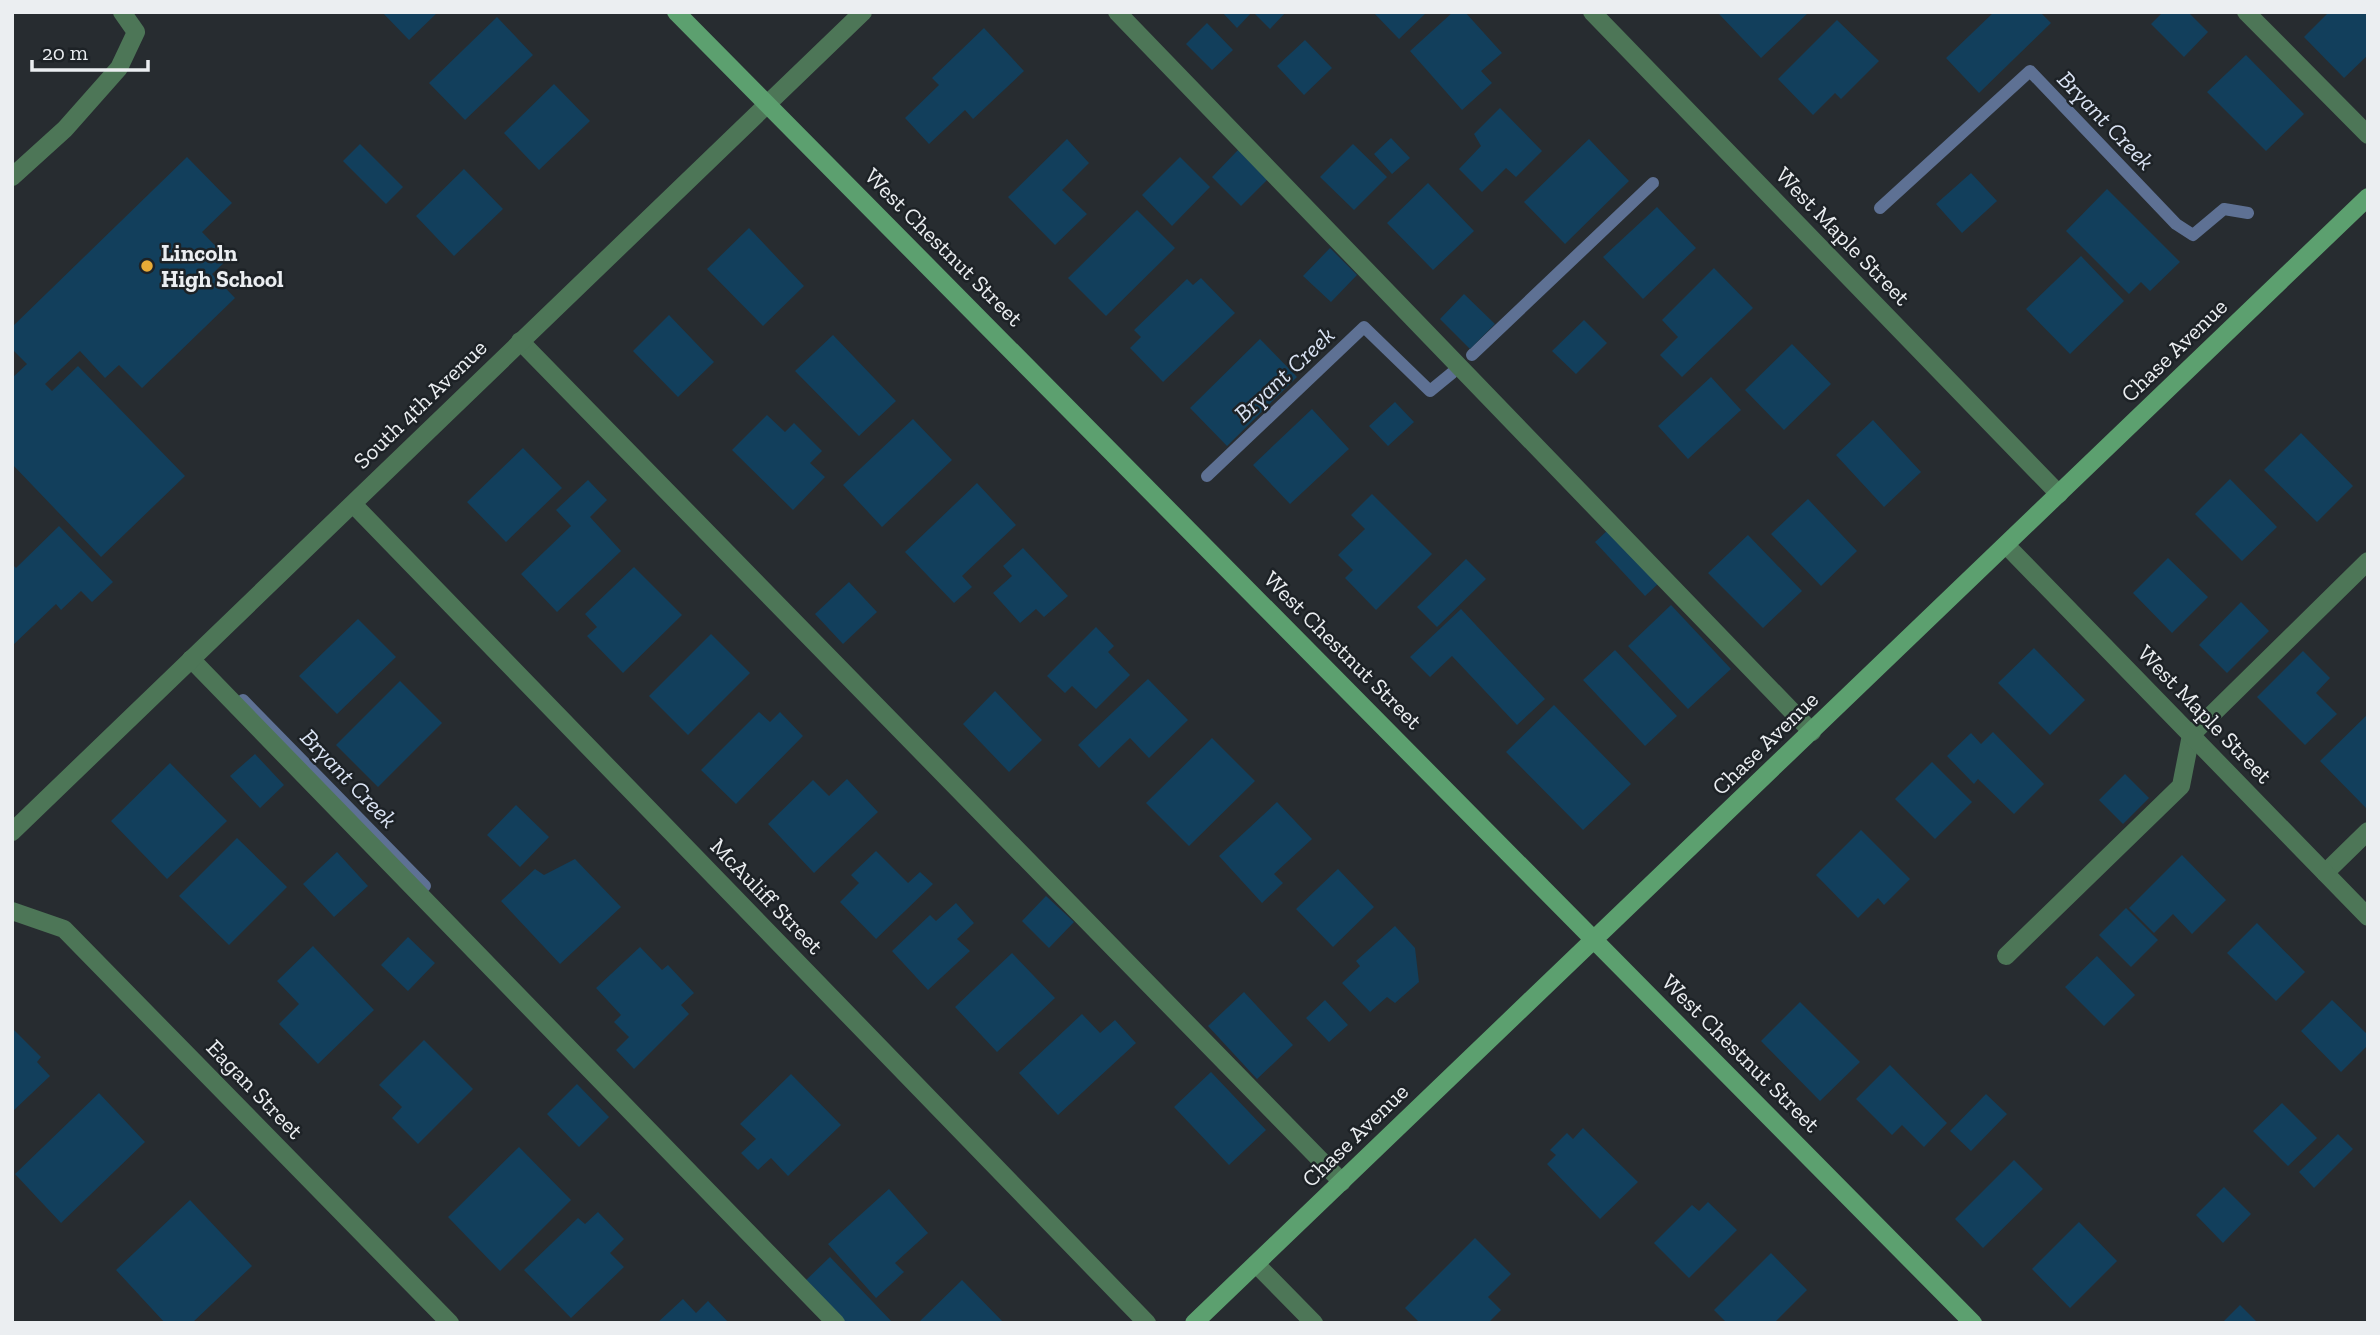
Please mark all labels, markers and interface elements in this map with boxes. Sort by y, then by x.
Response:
scale bar [32,28,147,72]
text: 20 m [42,40,88,65]
water label: Bryant Creek [2052,64,2161,176]
street label: West Maple Street [1770,161,1916,311]
street label: West Chestnut Street [859,162,1029,332]
place label: Lincoln High School [161,239,284,293]
marker: Lincoln High School [139,258,155,274]
street label: Chase Avenue [2115,292,2233,408]
water label: Bryant Creek [1228,320,1340,428]
street label: South 4th Avenue [348,333,492,475]
street label: West Chestnut Street [1258,565,1428,735]
street label: West Maple Street [2132,639,2278,789]
street label: Chase Avenue [1706,685,1824,801]
water label: Bryant Creek [295,722,404,834]
street label: McAuliff Street [705,832,830,960]
street label: West Chestnut Street [1656,968,1826,1138]
street label: Eagan Street [201,1033,310,1145]
street label: Chase Avenue [1296,1077,1414,1193]

